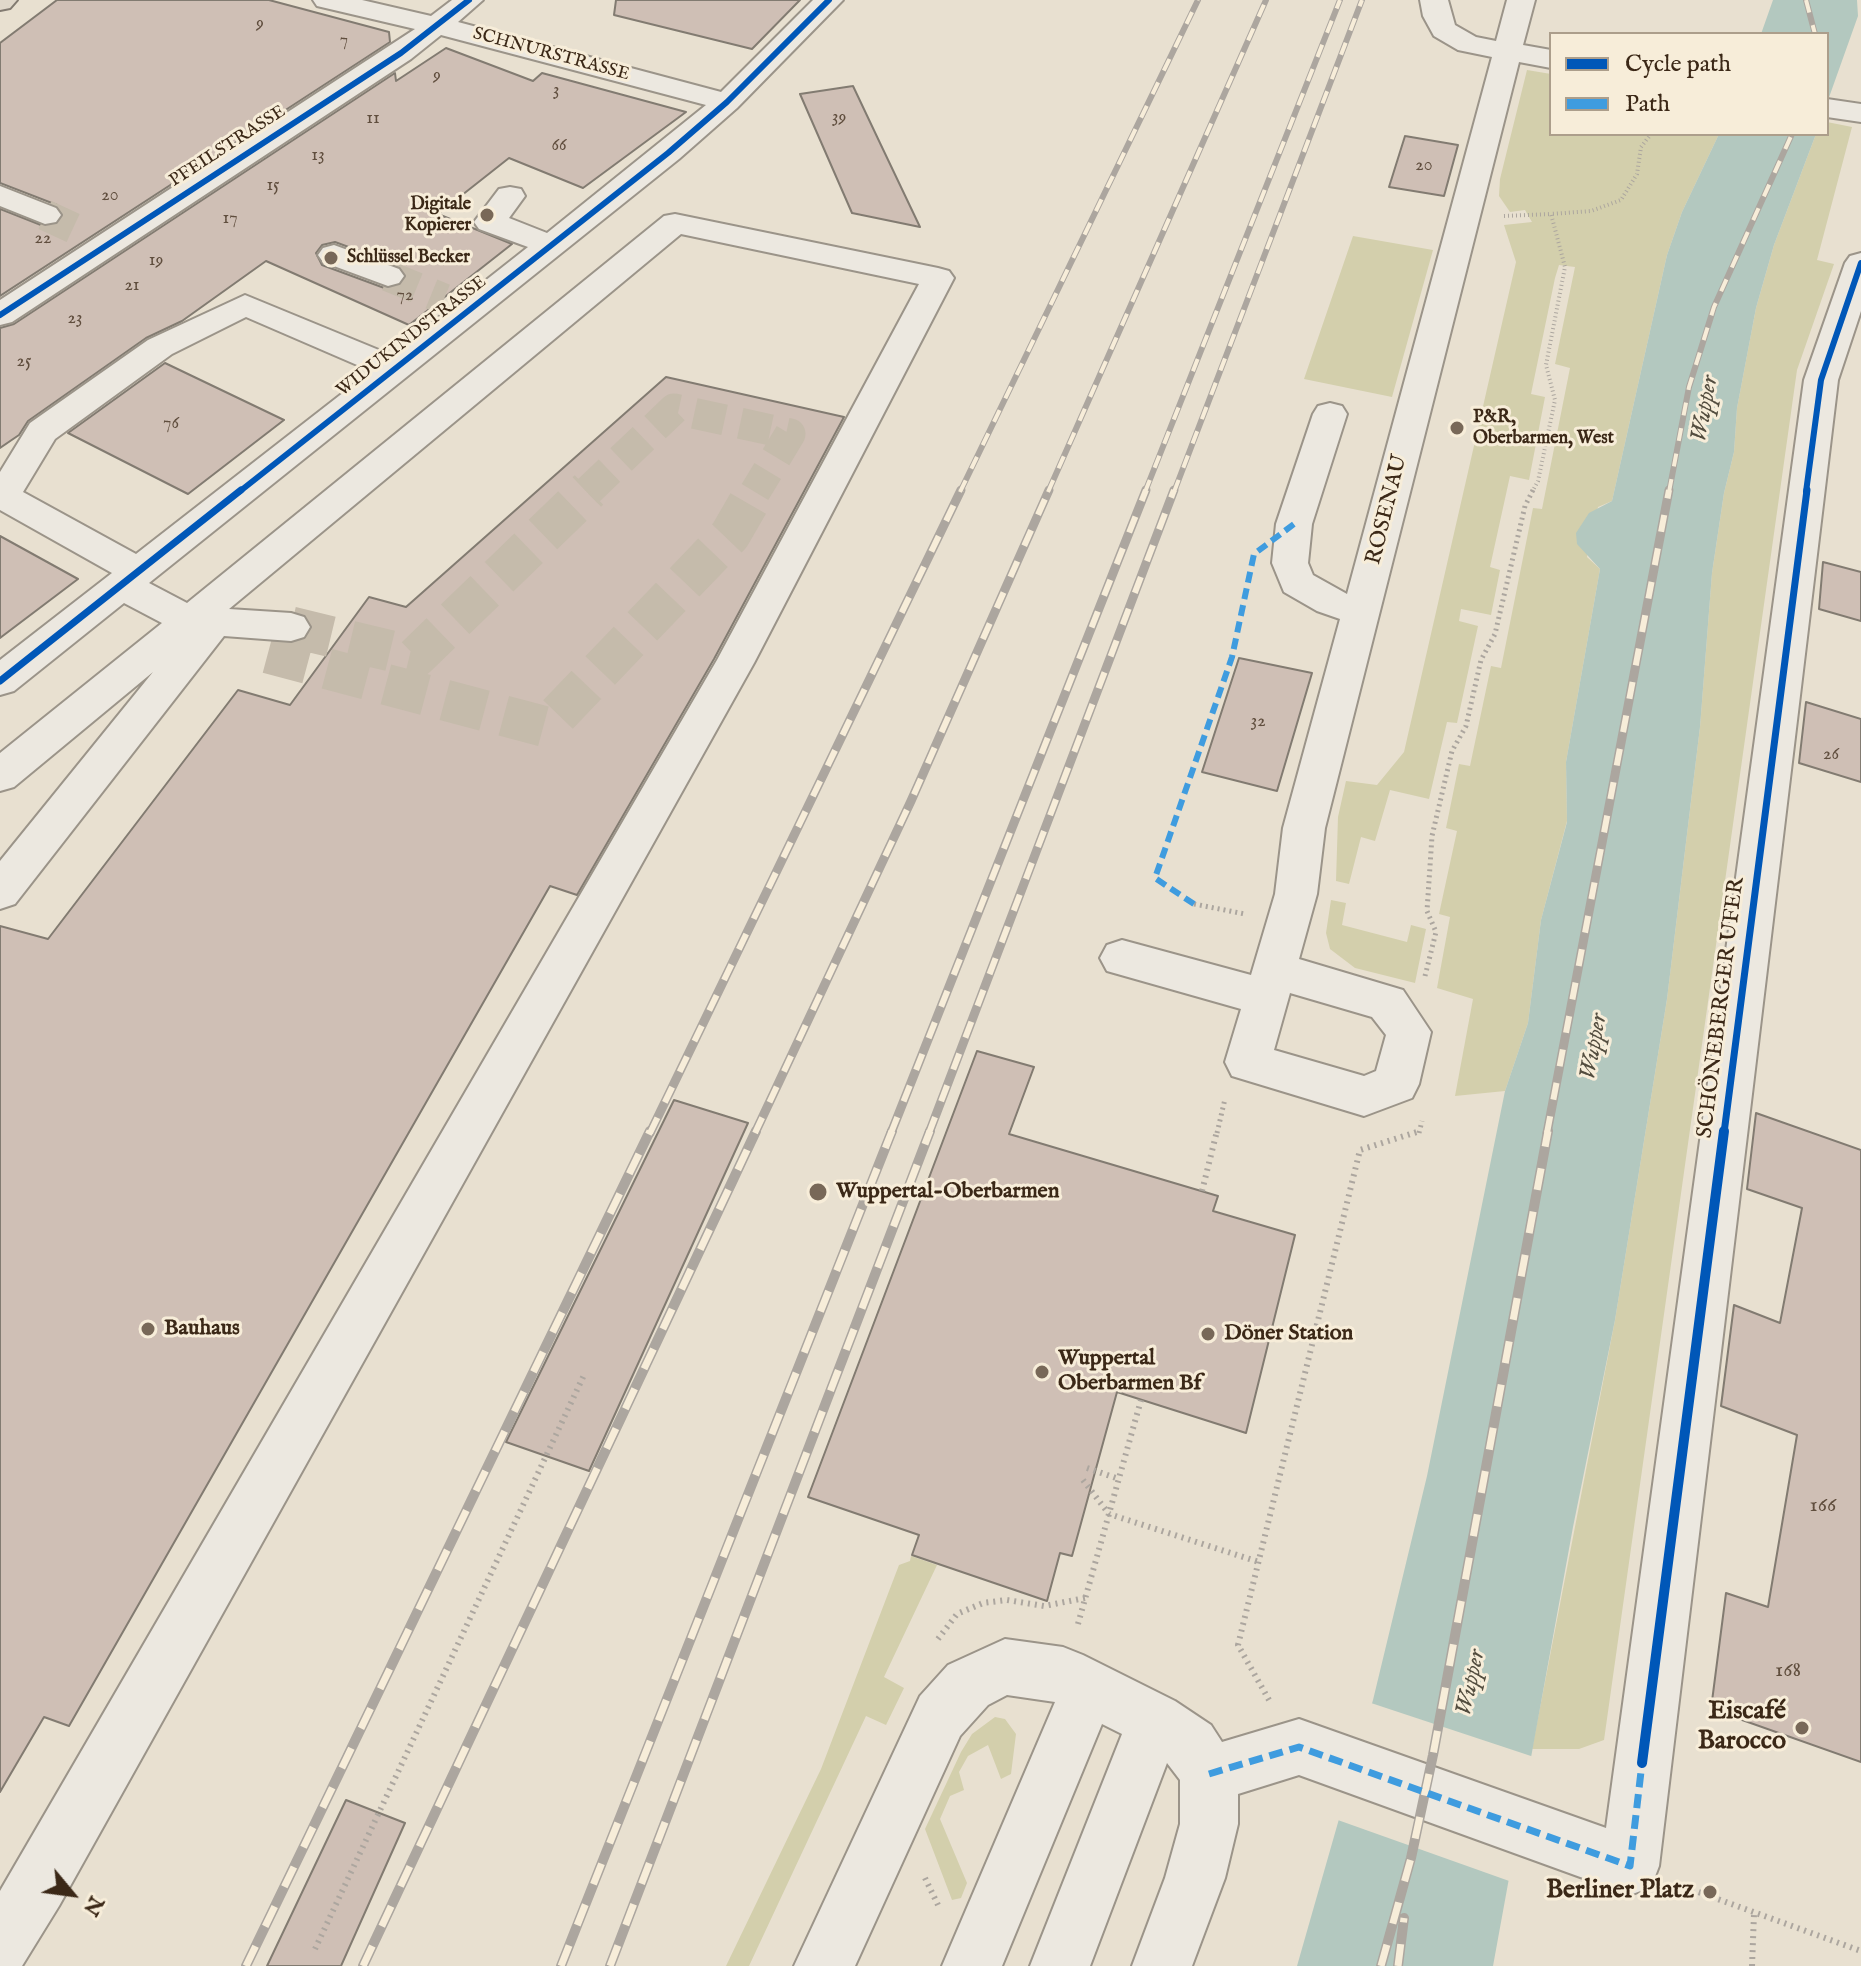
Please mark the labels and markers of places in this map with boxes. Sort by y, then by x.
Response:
place label: Digitale Kopierer [404,194,471,236]
marker: Digitale Kopierer [478,206,496,224]
place label: Schlüssel Becker [347,247,470,269]
marker: Schlüssel Becker [322,249,340,267]
place label: P&R, Oberbarmen, West [1473,407,1614,450]
marker: P&R, Oberbarmen, West [1448,419,1466,437]
place label: Wuppertal-Oberbarmen [836,1179,1059,1205]
marker: Wuppertal-Oberbarmen [807,1181,829,1203]
place label: Bauhaus [164,1316,240,1342]
marker: Bauhaus [139,1320,157,1338]
place label: Döner Station [1224,1321,1353,1347]
marker: Döner Station [1199,1325,1217,1343]
place label: Wuppertal Oberbarmen Bf [1058,1346,1202,1398]
marker: Wuppertal Oberbarmen Bf [1033,1363,1051,1381]
place label: Eiscafé Barocco [1698,1697,1786,1758]
marker: Eiscafé Barocco [1793,1719,1811,1737]
place label: Berliner Platz [1546,1876,1694,1908]
marker: Berliner Platz [1701,1883,1719,1901]

